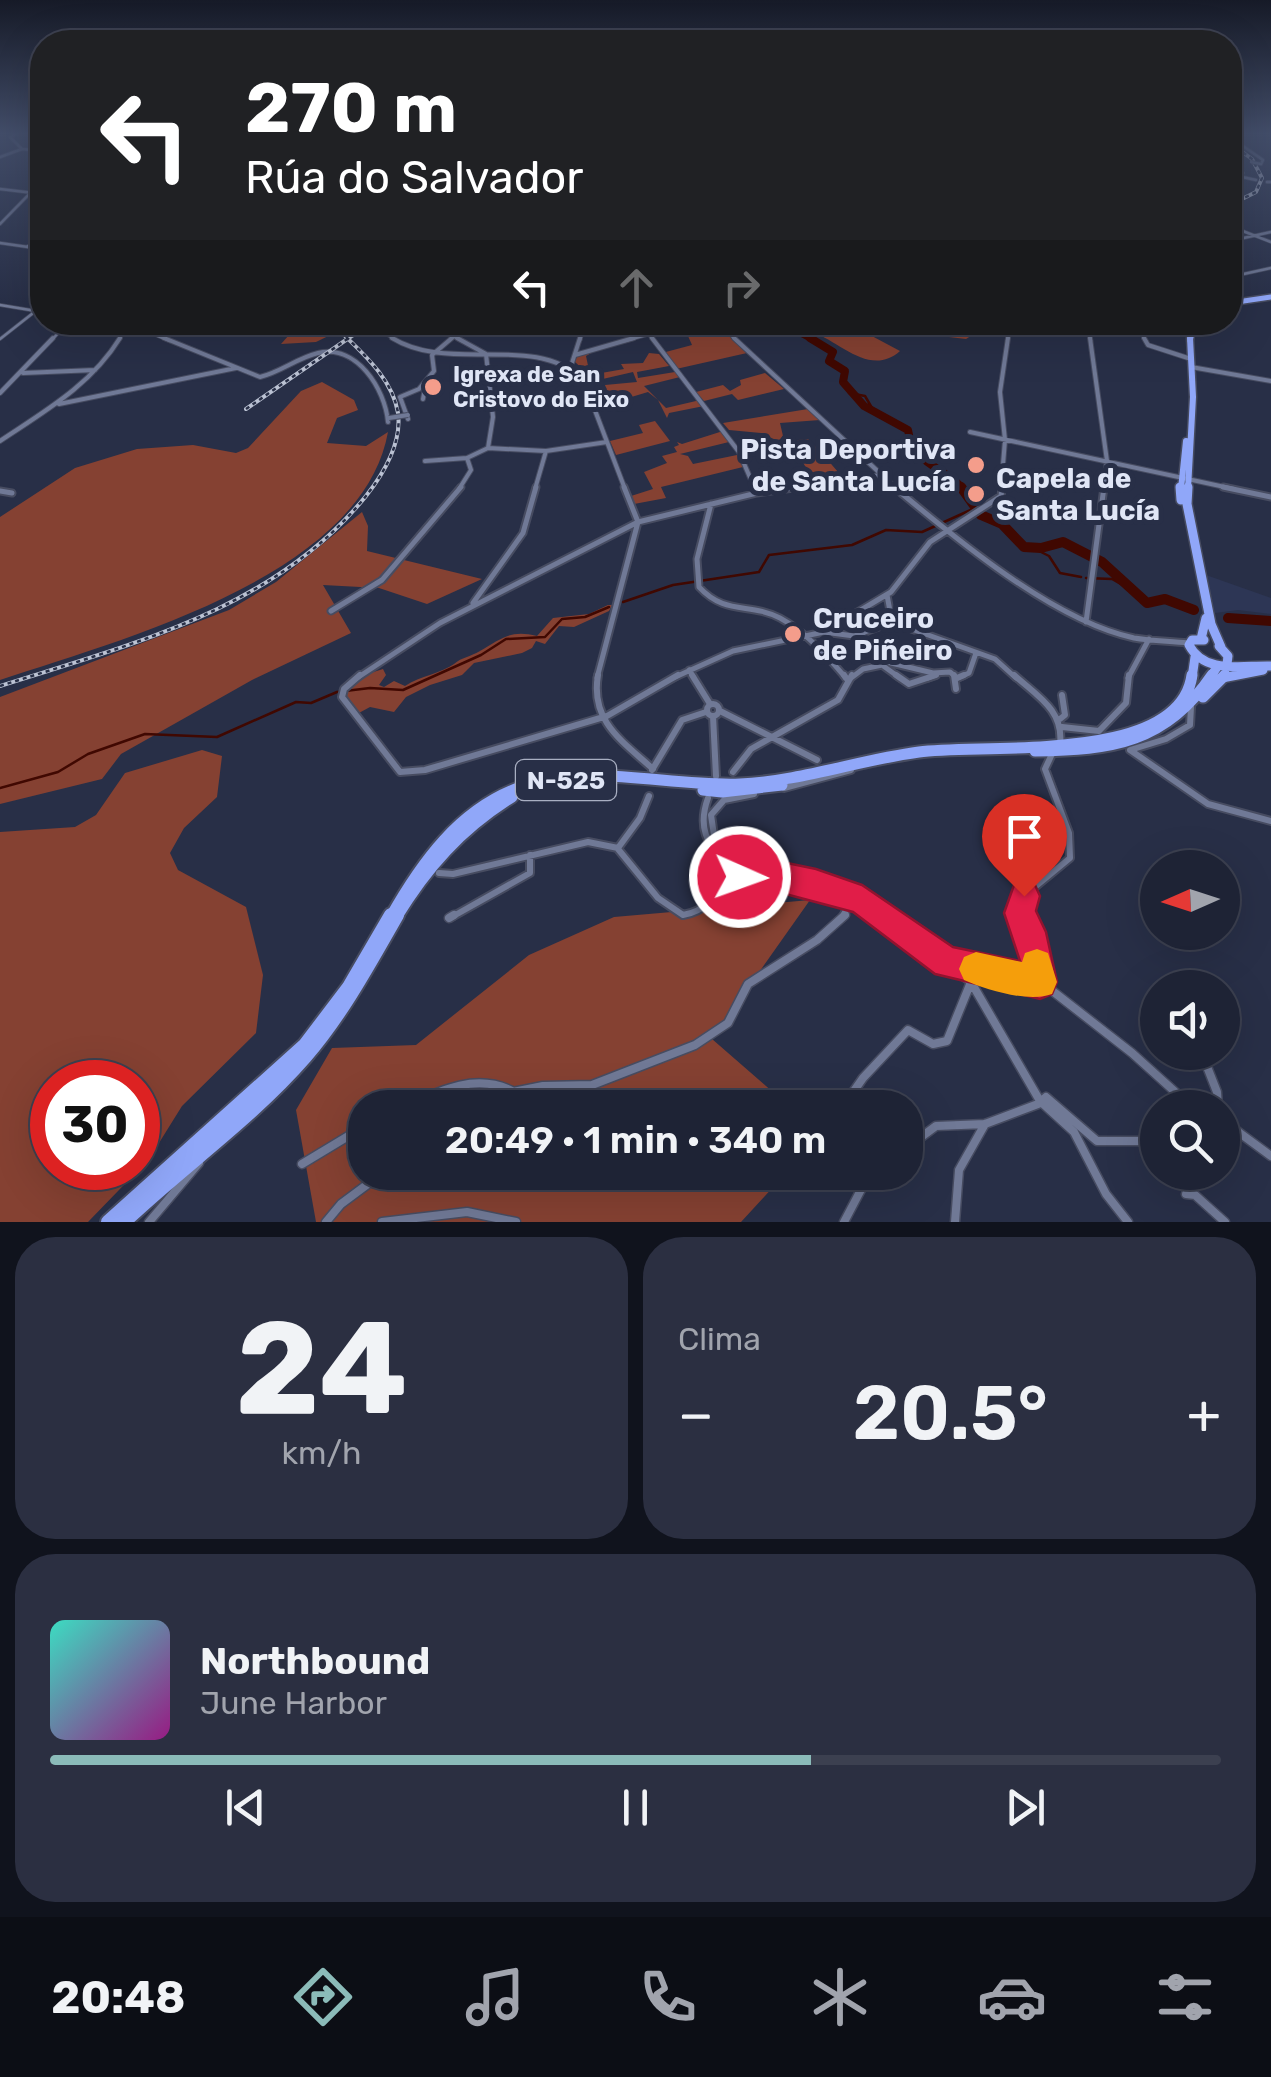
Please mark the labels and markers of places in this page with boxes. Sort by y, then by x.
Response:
place label: Igrexa de San Cristovo do Eixo [453,361,629,413]
marker: Igrexa de San Cristovo do Eixo [422,376,444,398]
place label: Pista Deportiva de Santa Lucía [740,433,956,498]
marker: Pista Deportiva de Santa Lucía [965,454,987,476]
place label: Capela de Santa Lucía [996,462,1160,527]
marker: Capela de Santa Lucía [965,483,987,505]
place label: Cruceiro de Piñeiro [813,602,953,667]
marker: Cruceiro de Piñeiro [782,623,804,645]
pin [982,794,1067,897]

